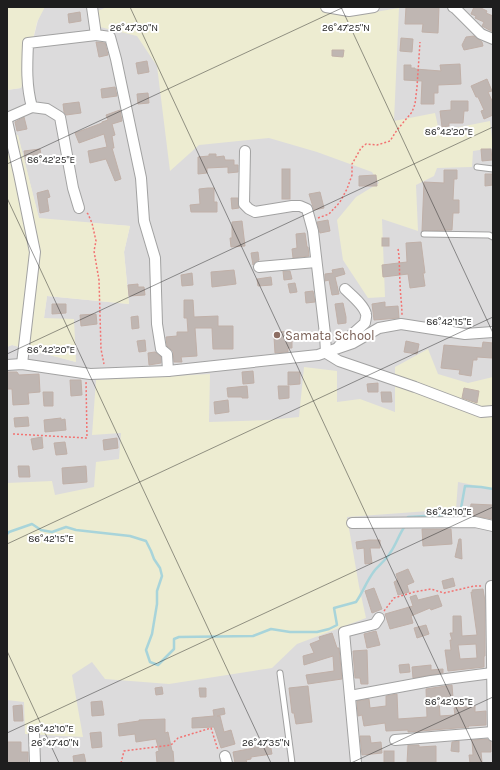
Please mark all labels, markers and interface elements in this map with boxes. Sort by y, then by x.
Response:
text: 26°47'30"N [110,22,158,34]
text: 26°47'25"N [322,22,370,34]
text: 86°42'20"E [425,126,473,138]
text: 86°42'25"E [27,154,75,166]
text: 86°42'15"E [426,316,472,328]
place label: Samata School [285,328,375,343]
marker: Samata School [272,330,282,340]
text: 86°42'20"E [27,344,75,356]
text: 86°42'10"E [426,506,472,518]
text: 86°42'15"E [28,533,74,545]
text: 86°42'05"E [425,696,473,708]
text: 86°42'10"E [28,723,74,735]
text: 26°47'40"N [31,737,79,749]
text: 26°47'35"N [242,737,290,749]

